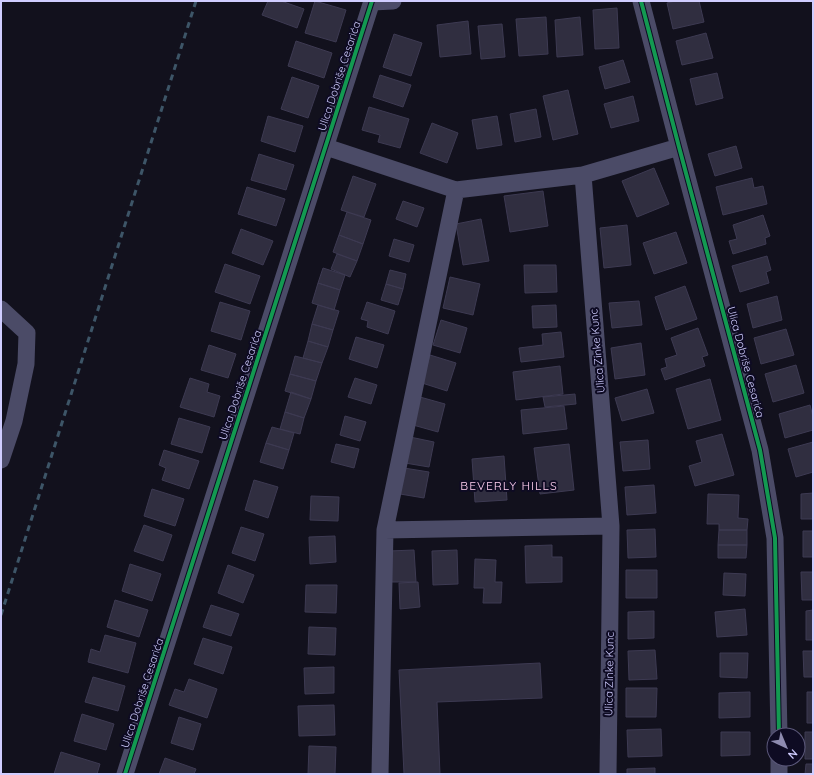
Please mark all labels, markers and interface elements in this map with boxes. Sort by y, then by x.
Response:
street label: Ulica Dobriše Cesarića [315,19,363,133]
street label: Ulica Dobriše Cesarića [724,305,768,419]
street label: Ulica Zinke Kunc [586,308,608,394]
street label: Ulica Dobriše Cesarića [216,328,264,442]
district label: BEVERLY HILLS [460,478,558,493]
street label: Ulica Zinke Kunc [601,631,617,716]
street label: Ulica Dobriše Cesarića [118,636,166,750]
north arrow [766,727,806,767]
text: N [785,746,801,762]

